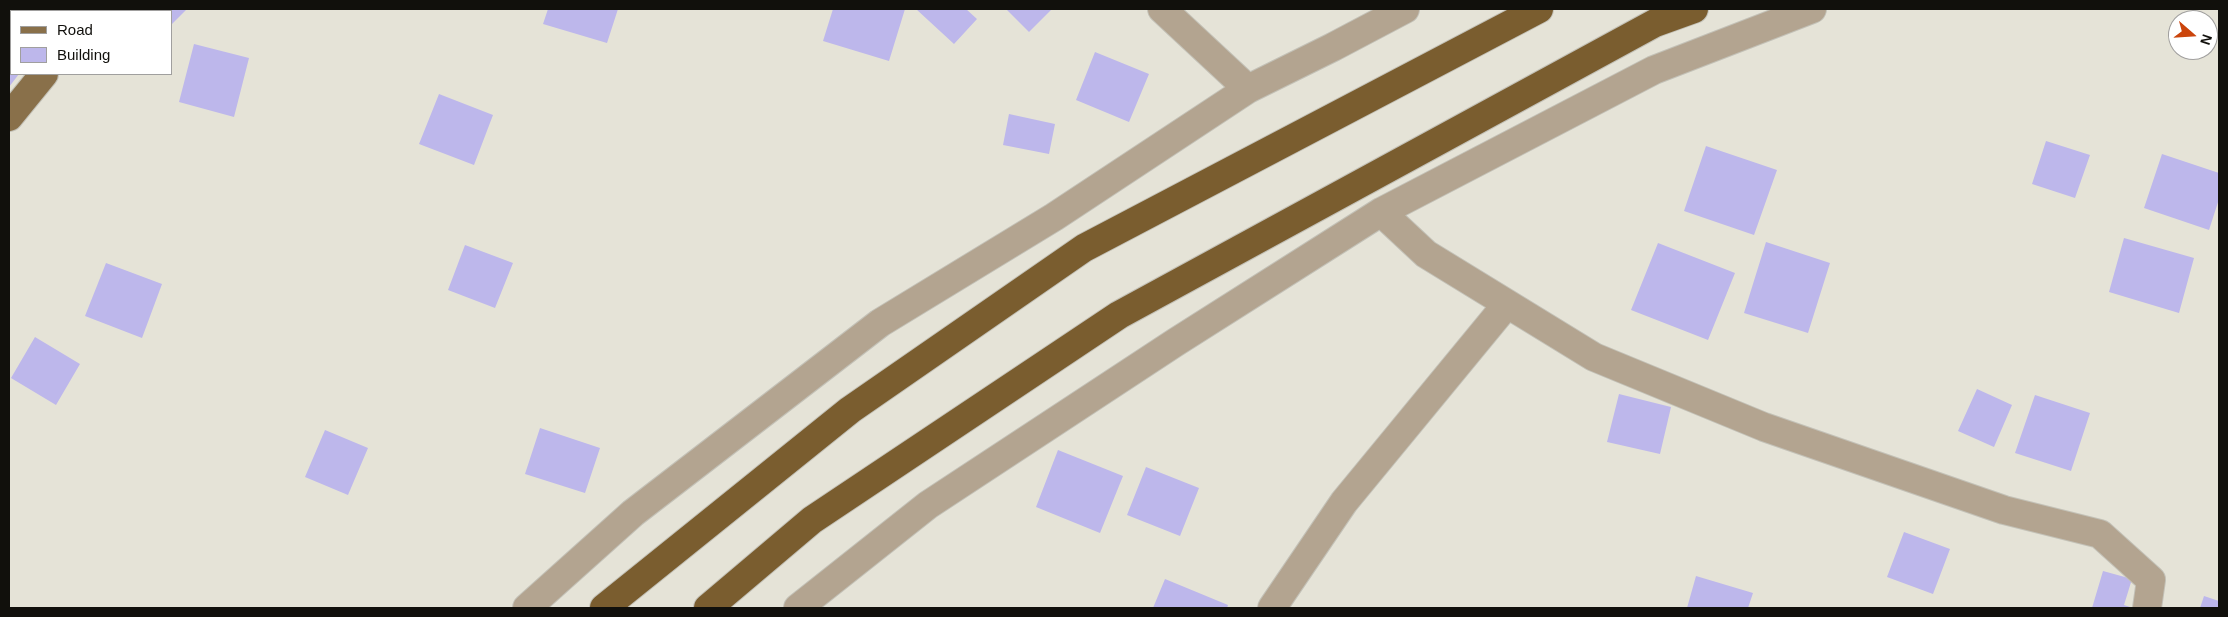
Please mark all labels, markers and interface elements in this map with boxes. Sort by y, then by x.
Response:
legend [10,10,172,75]
north arrow [2168,10,2218,60]
text: Road [57,21,93,38]
text: N [2197,32,2215,47]
text: Building [57,46,110,63]

